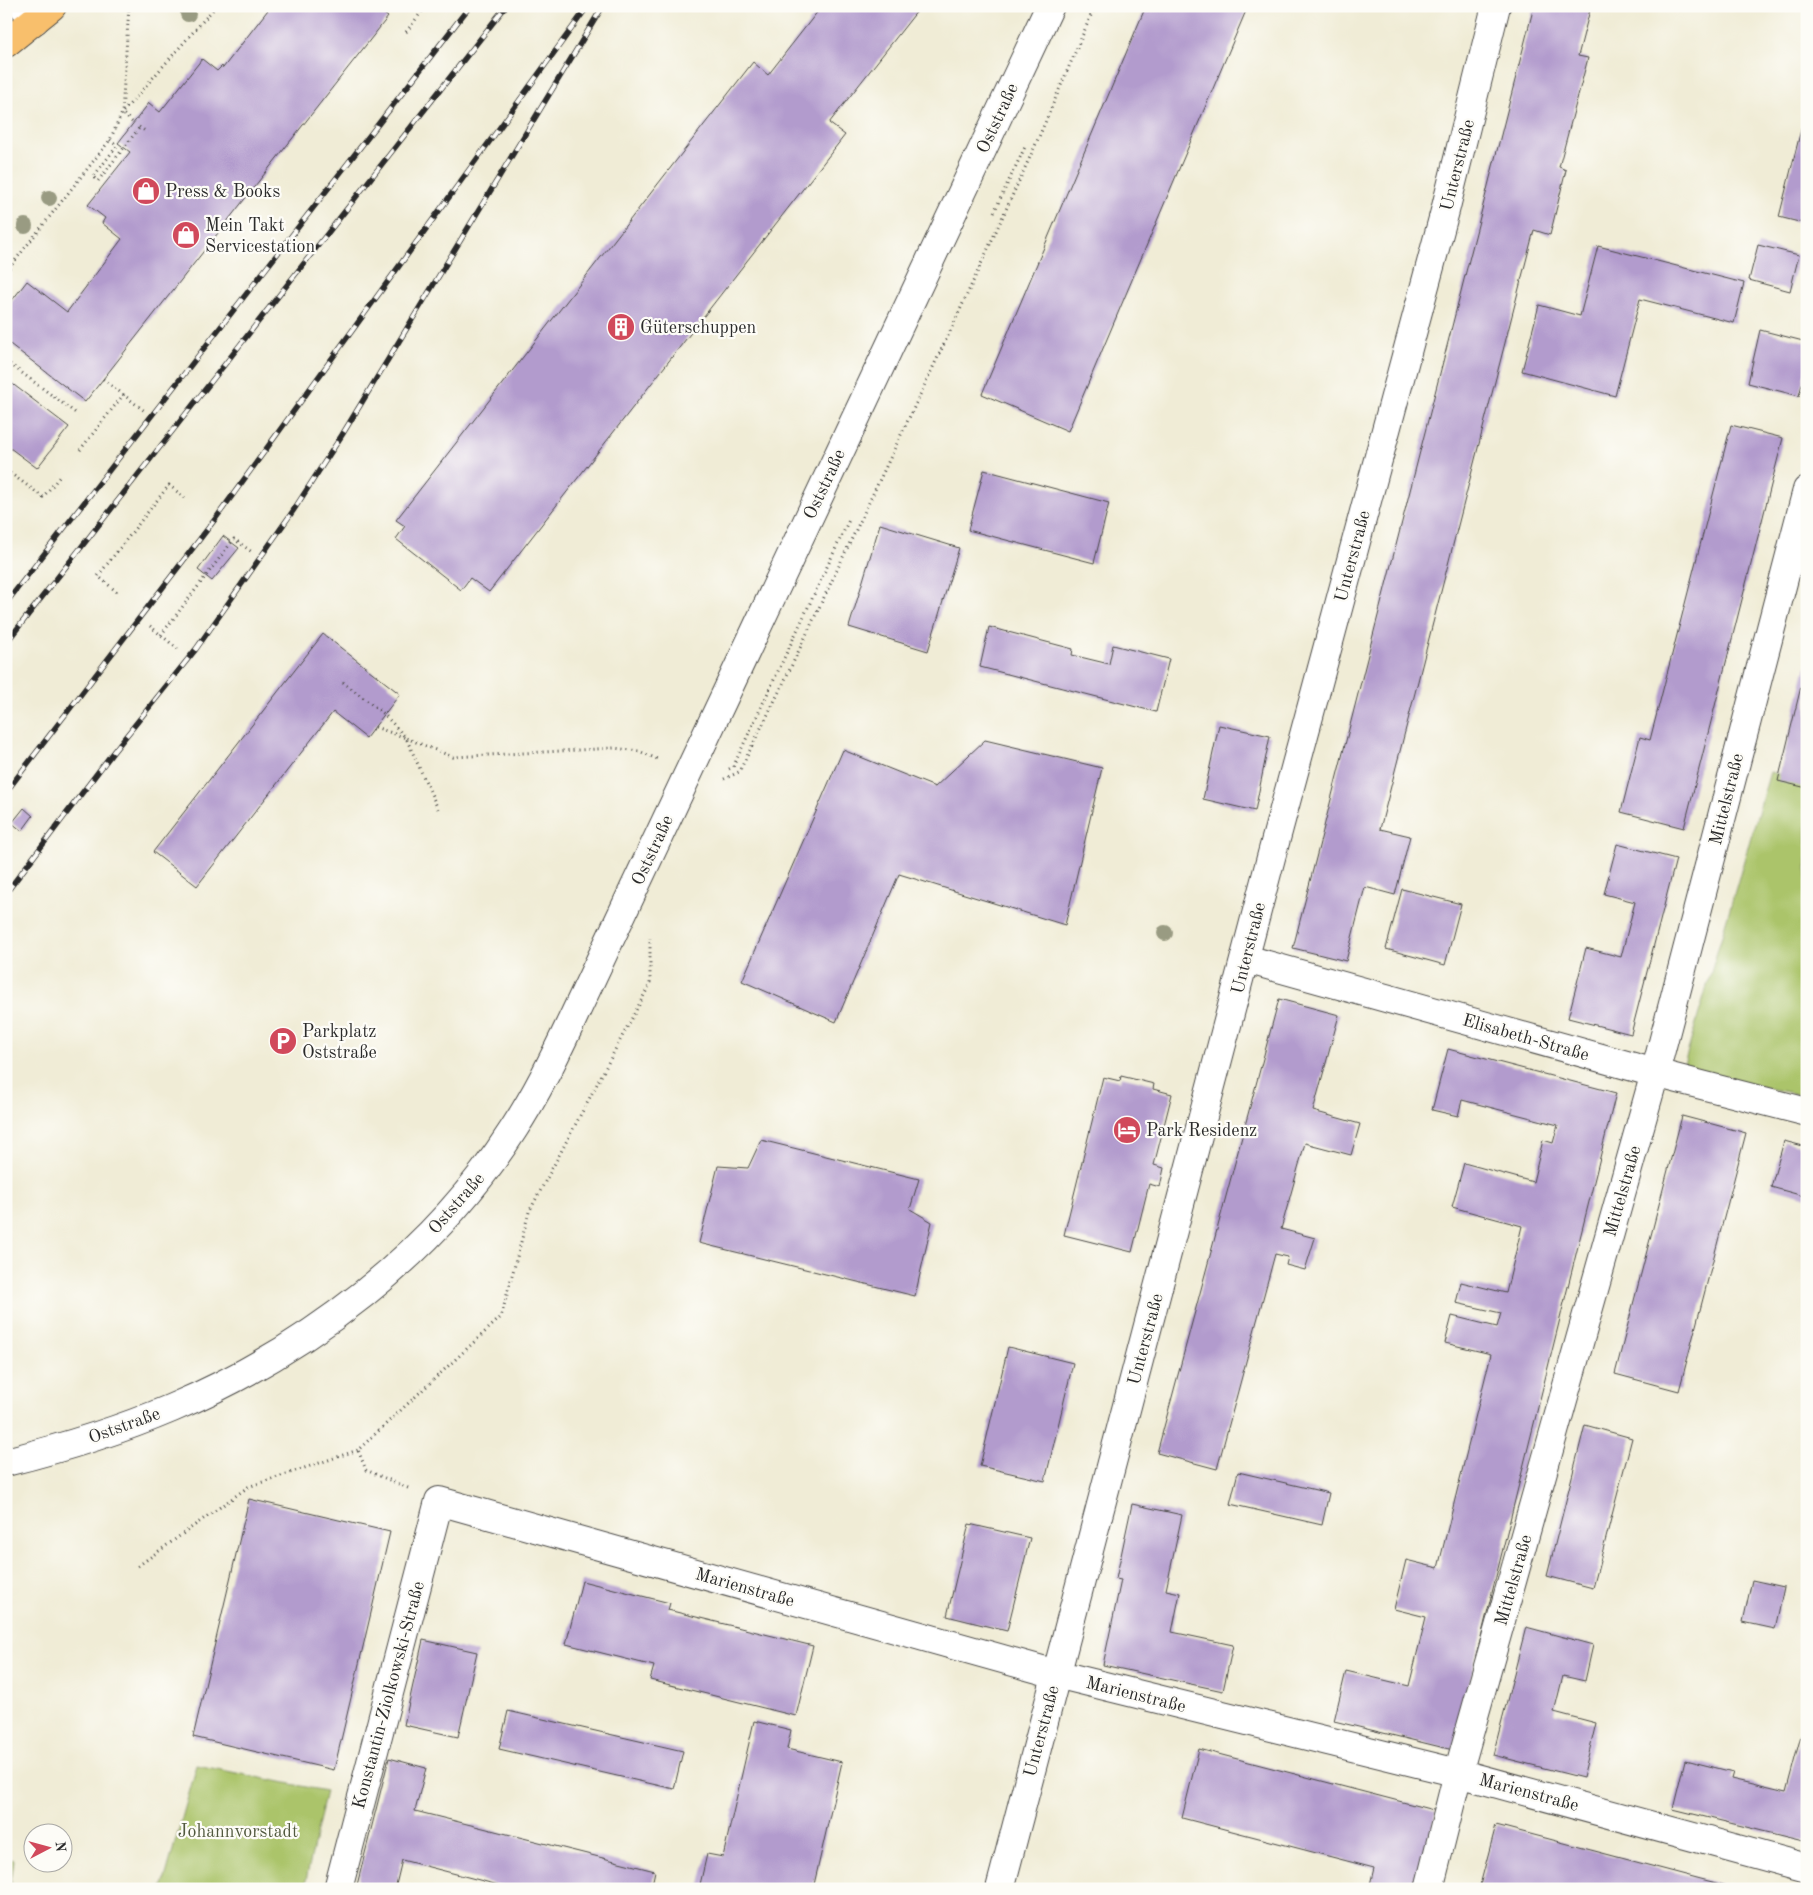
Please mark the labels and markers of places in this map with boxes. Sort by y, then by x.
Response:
shop icon: Press & Books [131,176,161,206]
place label: Press & Books [165,183,280,201]
place label: Mein Takt Servicestation [205,217,315,256]
shop icon: Mein Takt Servicestation [171,220,201,250]
building icon: Güterschuppen [606,312,636,342]
place label: Güterschuppen [640,319,757,337]
place label: Parkplatz Oststraße [302,1023,377,1062]
parking icon: Parkplatz Oststraße [268,1026,298,1056]
hotel icon: Park Residenz [1112,1115,1142,1145]
place label: Park Residenz [1146,1122,1257,1140]

